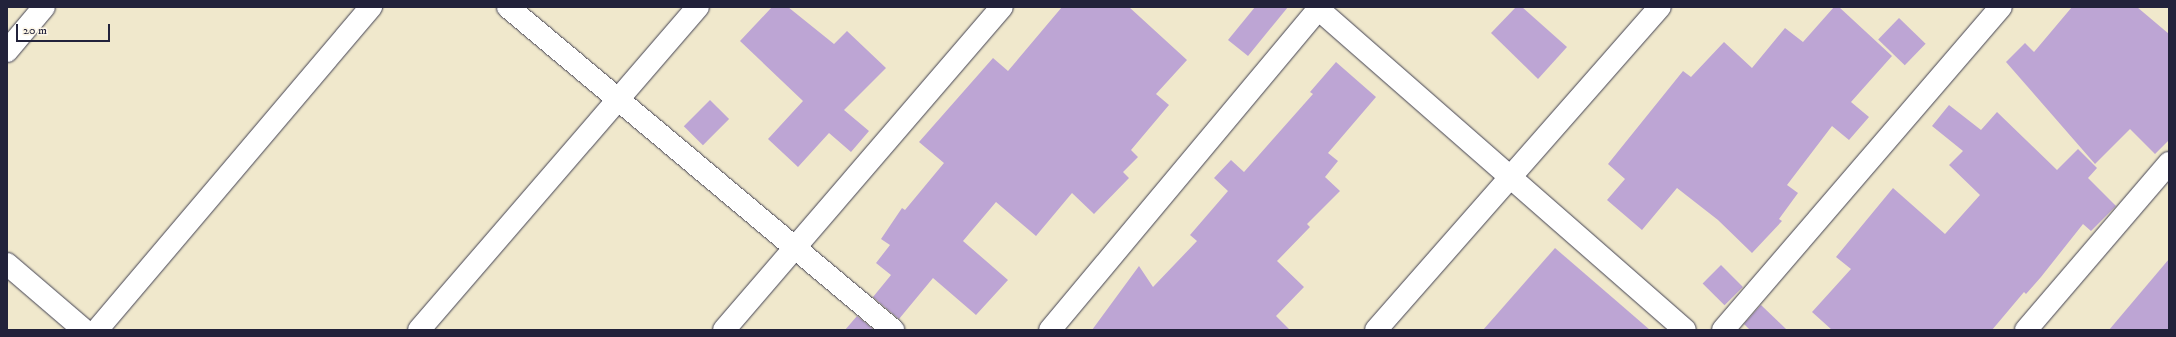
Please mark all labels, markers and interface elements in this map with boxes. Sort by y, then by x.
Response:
scale bar [18,16,112,42]
text: 20 m [23,23,47,38]

